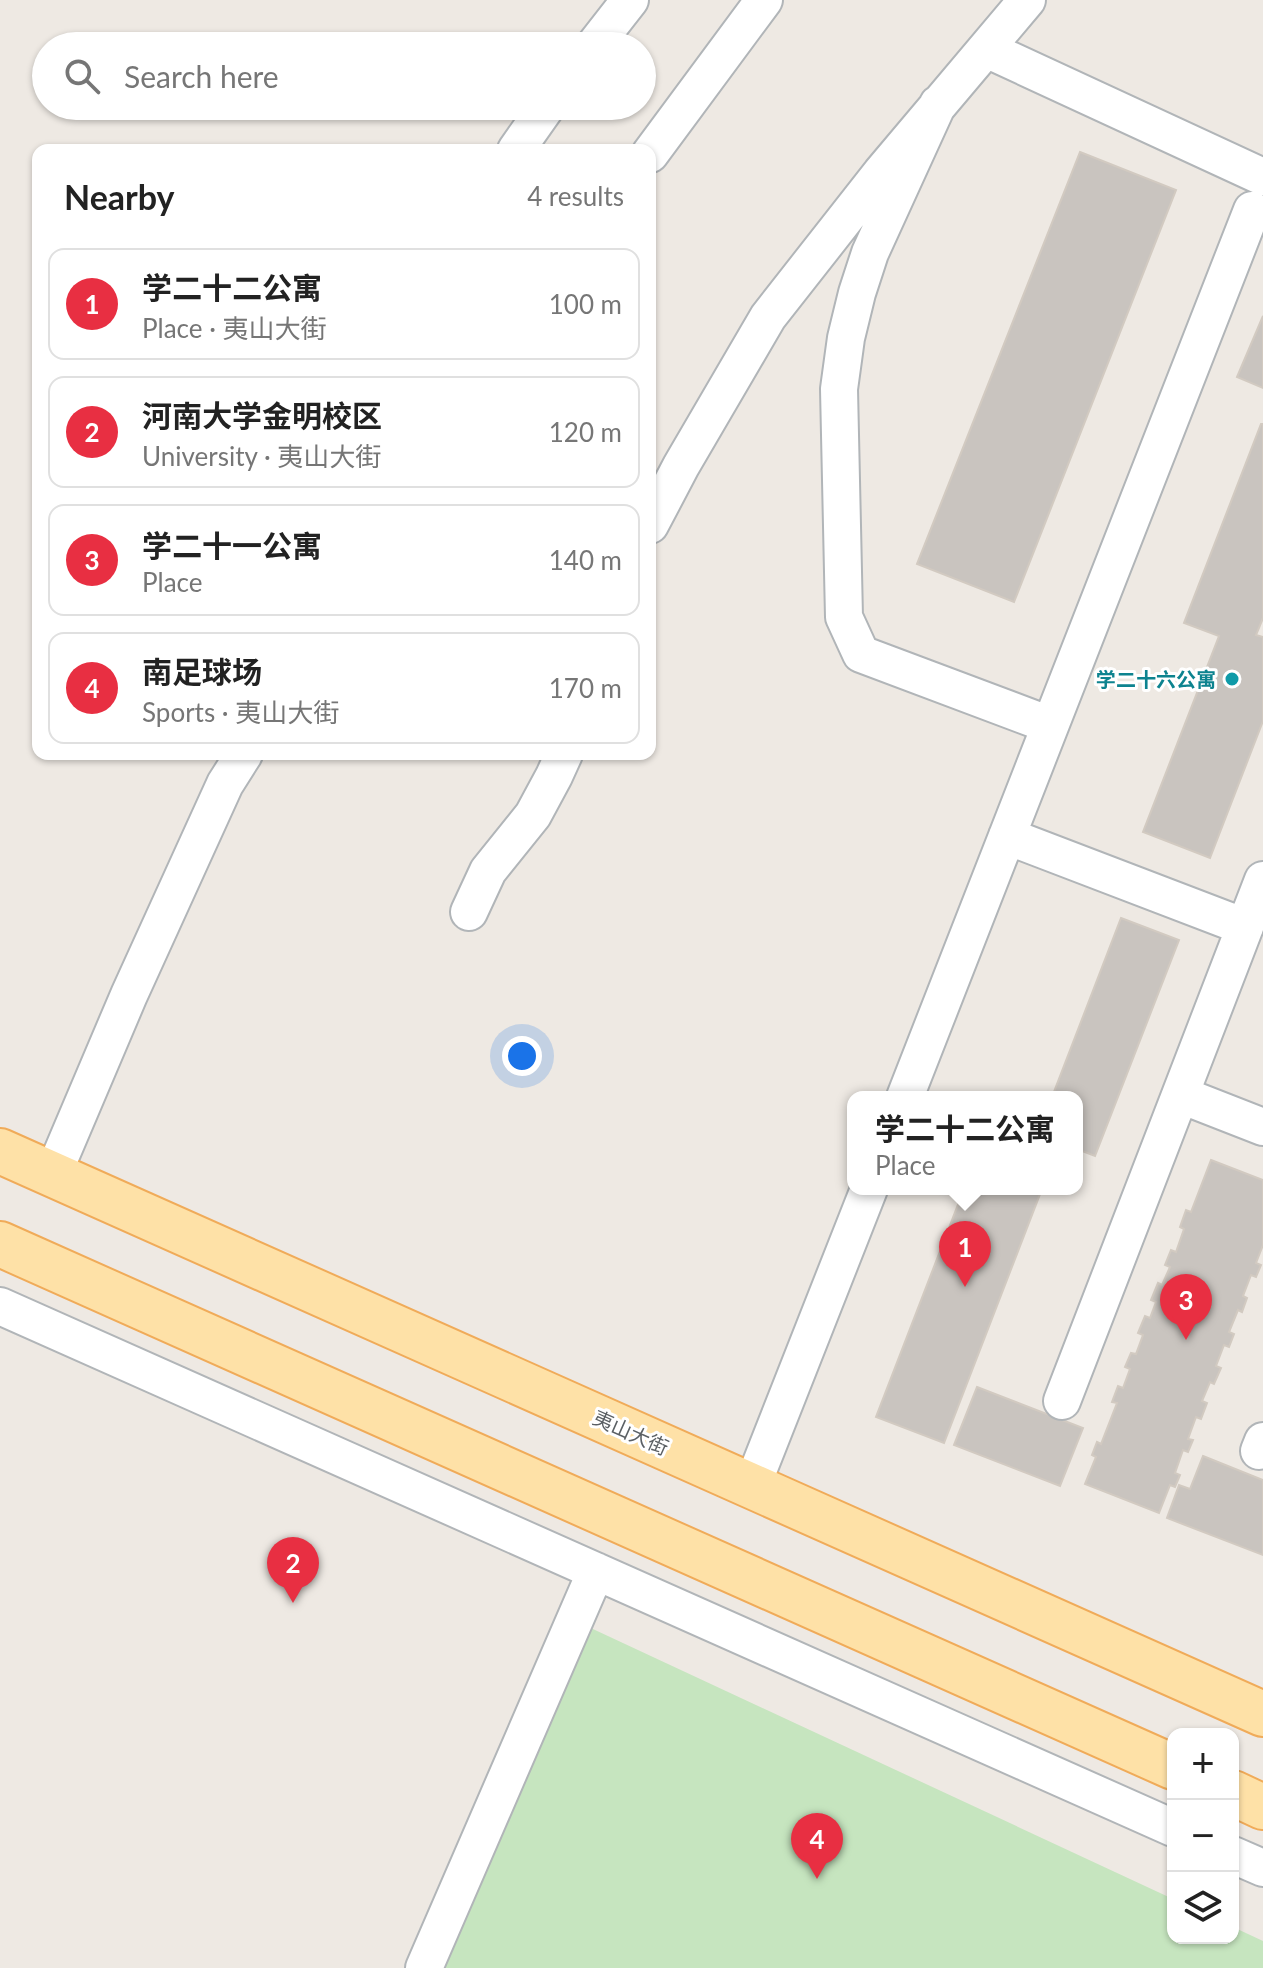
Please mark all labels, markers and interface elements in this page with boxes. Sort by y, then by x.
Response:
search box [32,32,656,120]
icon: search [60,54,104,98]
text: Search here [124,58,279,94]
text: Nearby [64,176,175,217]
text: 4 results [527,180,624,212]
text: 学二十二公寓 [142,269,322,305]
text: 1 [84,288,100,320]
text: 100 m [549,288,622,320]
text: Place · 夷山大街 [142,312,327,344]
text: 河南大学金明校区 [142,397,382,433]
text: 2 [84,416,100,448]
text: 120 m [549,416,622,448]
text: University · 夷山大街 [142,440,381,472]
text: 学二十一公寓 [142,527,322,563]
text: 3 [84,544,100,576]
text: 140 m [549,544,622,576]
text: Place [142,566,203,598]
text: 南足球场 [142,653,262,689]
place label: 学二十六公寓 [1096,667,1216,691]
marker: 学二十六公寓 [1223,670,1241,688]
text: 4 [84,672,100,704]
text: 170 m [549,672,622,704]
text: Sports · 夷山大街 [142,696,339,728]
your location [502,1036,542,1076]
popup [847,1091,1083,1195]
text: 学二十二公寓 [875,1110,1055,1146]
text: Place [875,1149,936,1181]
pin: 1 [939,1221,991,1287]
pin: 3 [1160,1274,1212,1340]
street label: 夷山大街 [590,1405,672,1459]
pin: 2 [267,1537,319,1603]
map controls [1167,1728,1239,1944]
button: + [1167,1728,1239,1800]
button: − [1167,1800,1239,1872]
pin: 4 [791,1813,843,1879]
button: layers [1167,1872,1239,1944]

